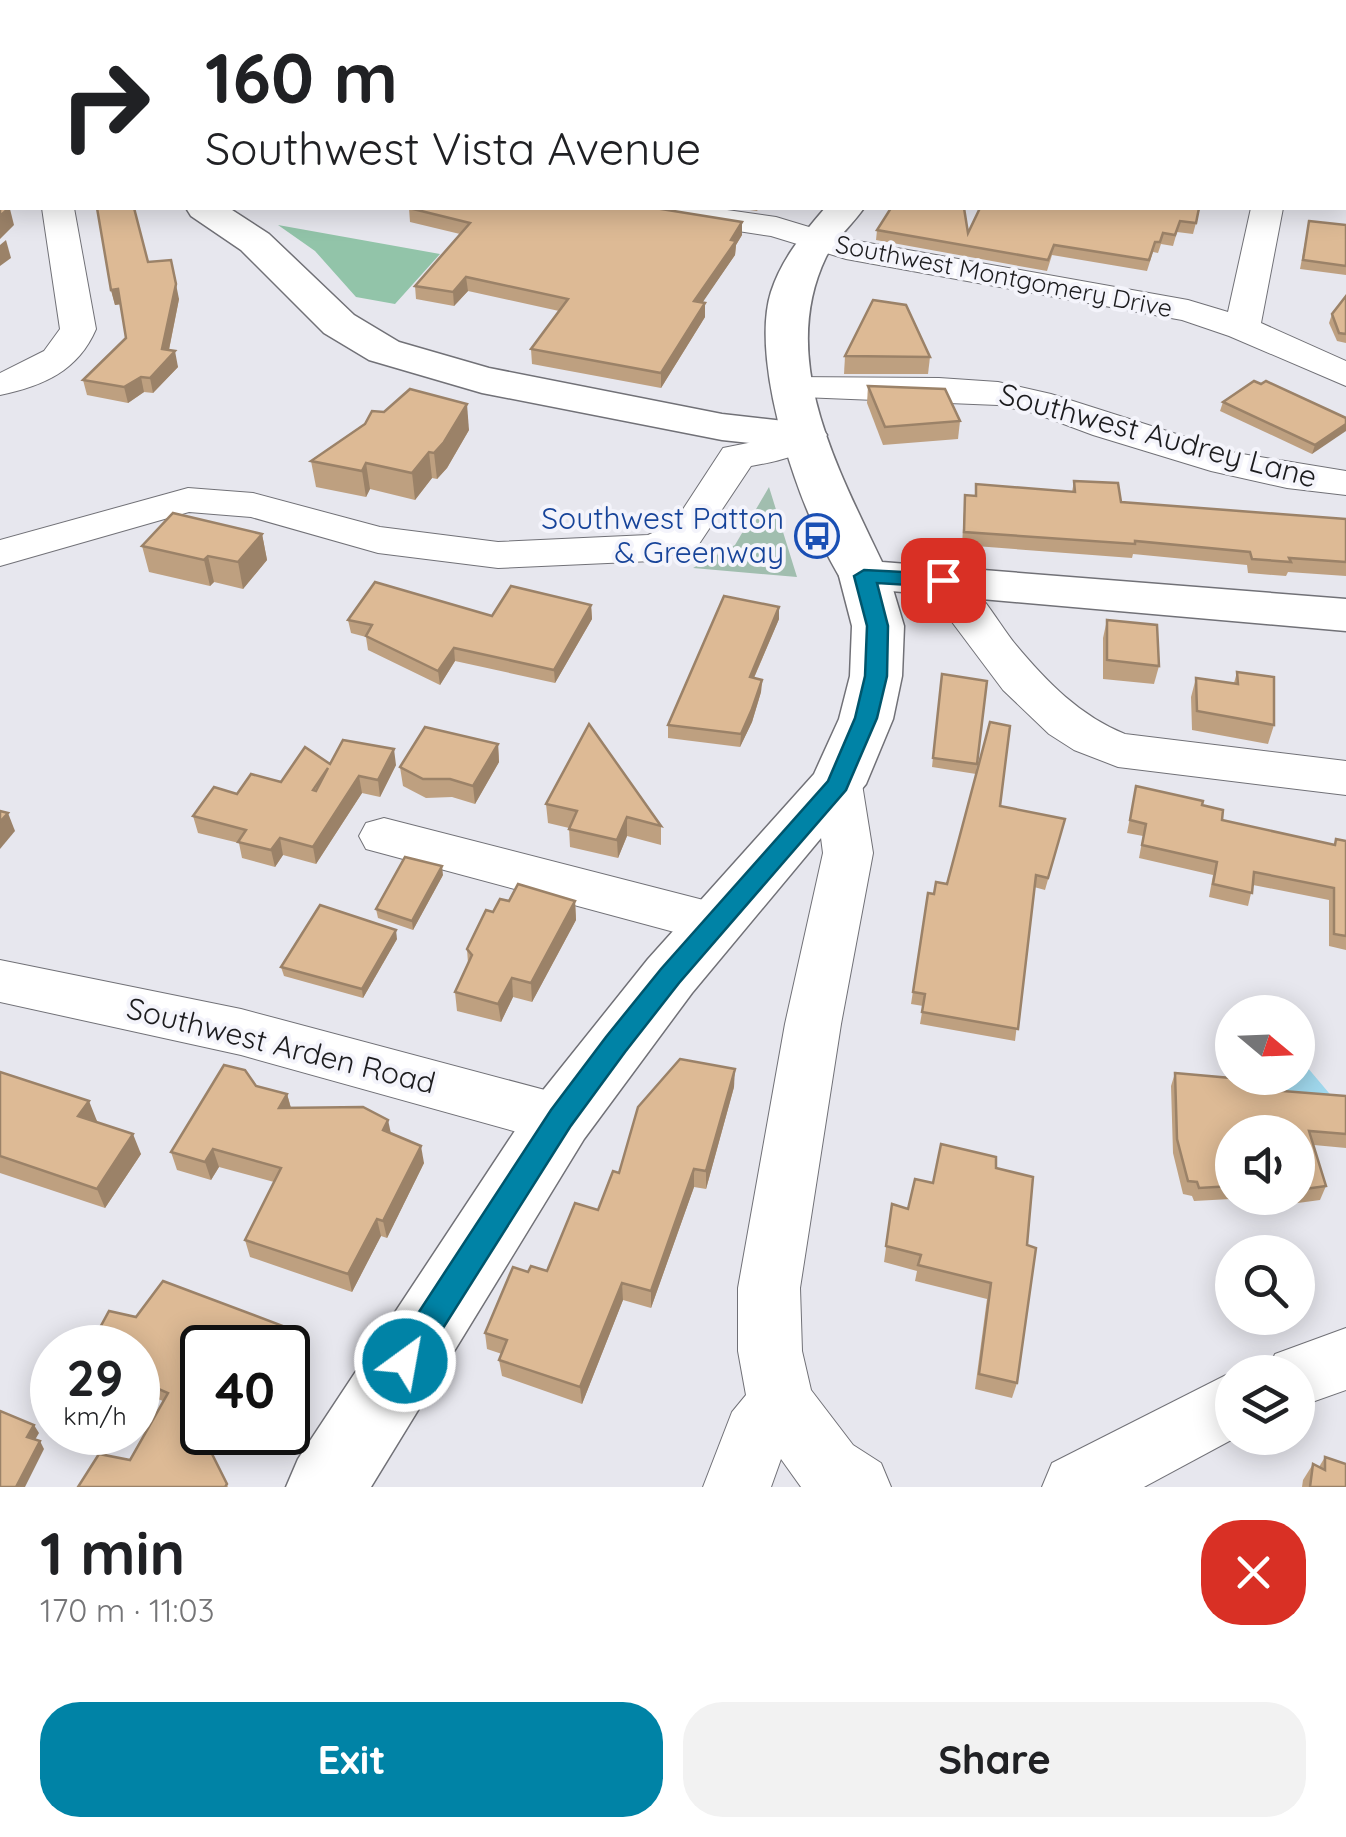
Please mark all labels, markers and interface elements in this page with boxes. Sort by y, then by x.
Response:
text: 160 m [205,33,398,121]
icon: right [40,40,170,170]
text: Southwest Vista Avenue [205,120,701,176]
street label: Southwest Montgomery Drive [833,228,1175,323]
street label: Southwest Audrey Lane [995,374,1321,496]
place label: Southwest Patton & Greenway [541,499,784,571]
bus stop icon: Southwest Patton & Greenway [794,513,840,559]
pin [901,538,986,623]
icon: arrive [916,553,971,608]
street label: Southwest Arden Road [123,988,439,1102]
north arrow [1215,995,1315,1095]
map controls [1215,995,1315,1455]
button: sound [1215,1115,1315,1215]
button: search [1215,1235,1315,1335]
position arrow [353,1309,457,1413]
speed limit sign: 40 [180,1325,310,1455]
text: 29 [67,1346,123,1409]
button: layers [1215,1355,1315,1455]
text: km/h [63,1400,127,1431]
text: 1 min [40,1515,185,1590]
button: close [1201,1520,1306,1625]
text: 170 m · 11:03 [40,1590,214,1630]
button: Exit [40,1702,663,1817]
button: Share [683,1702,1306,1817]

